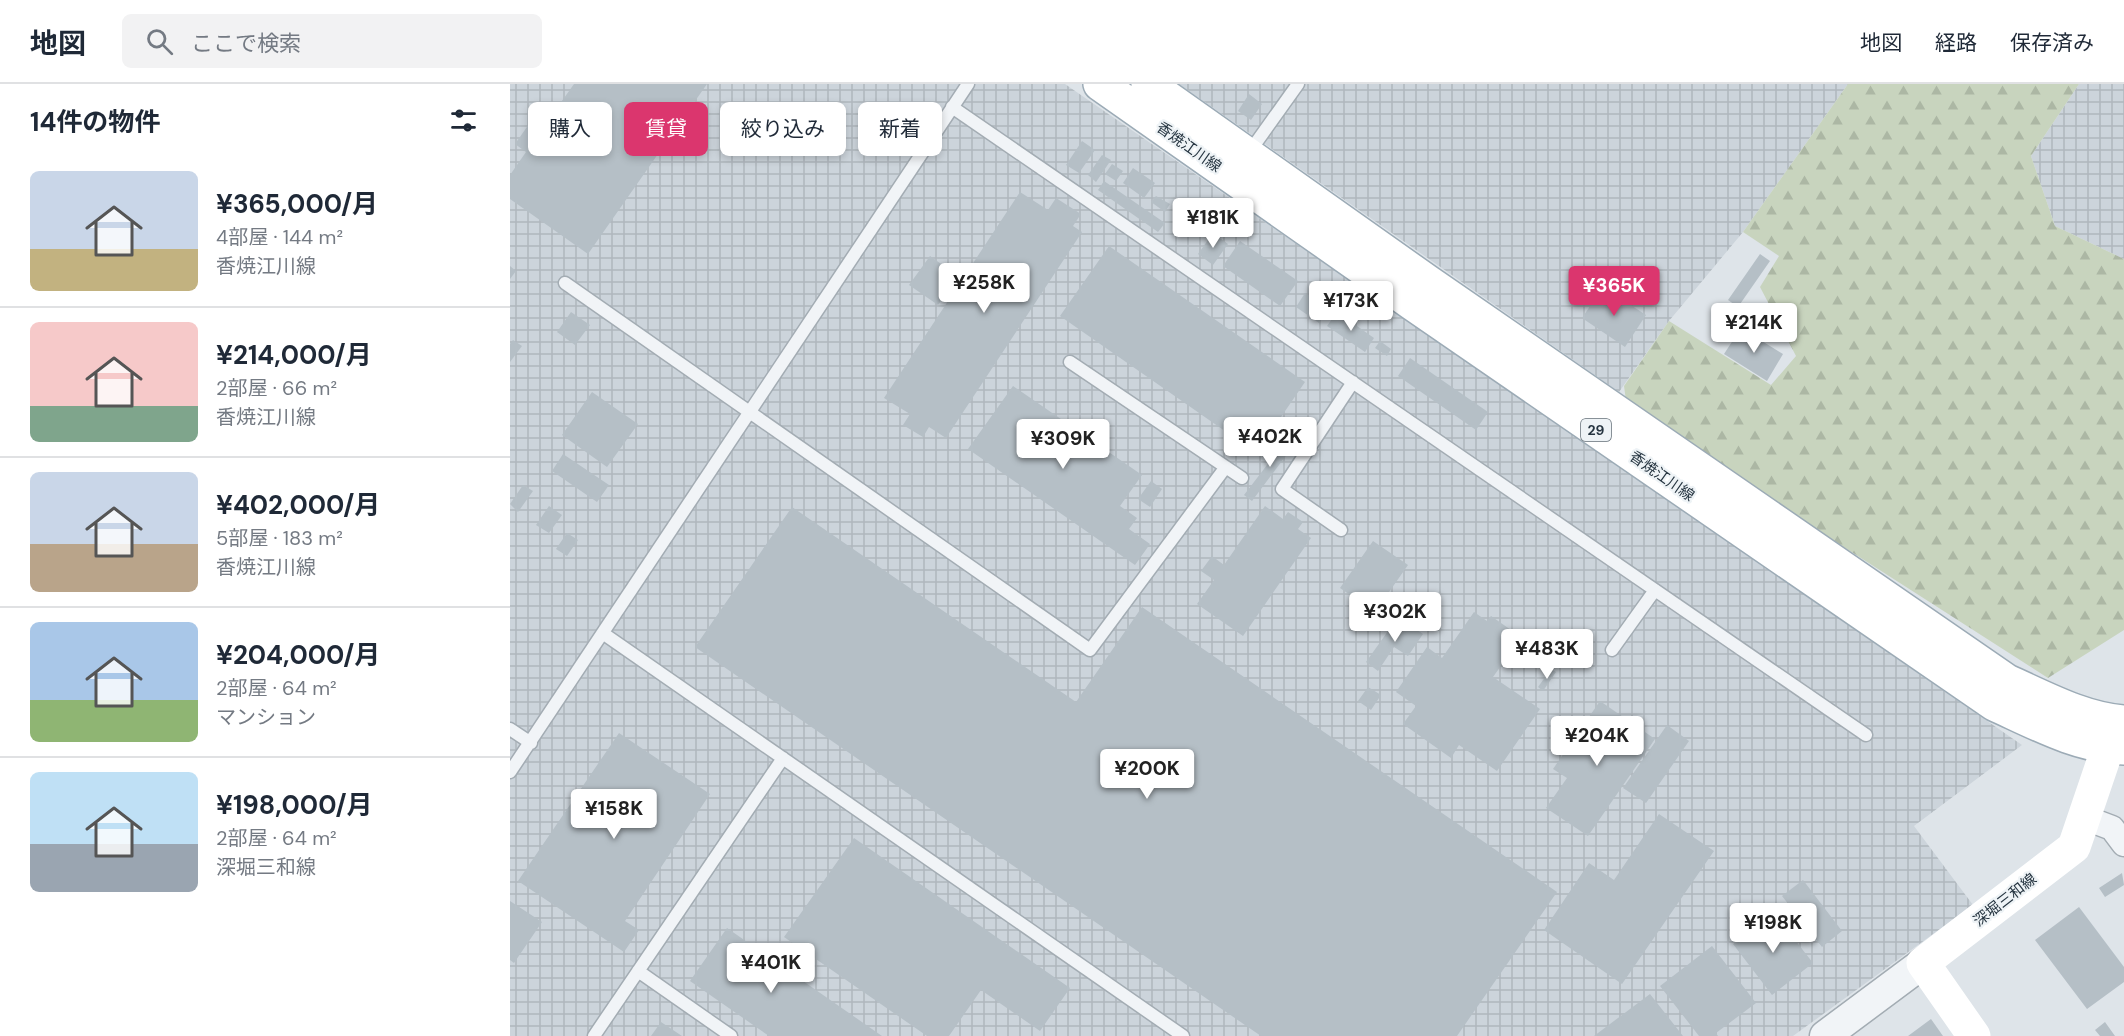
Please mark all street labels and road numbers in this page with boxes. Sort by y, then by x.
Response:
street label: 香焼江川線 [1153,117,1225,177]
road number: 29 [1581,419,1611,441]
street label: 香焼江川線 [1626,446,1698,506]
street label: 深堀三和線 [1969,869,2041,931]

